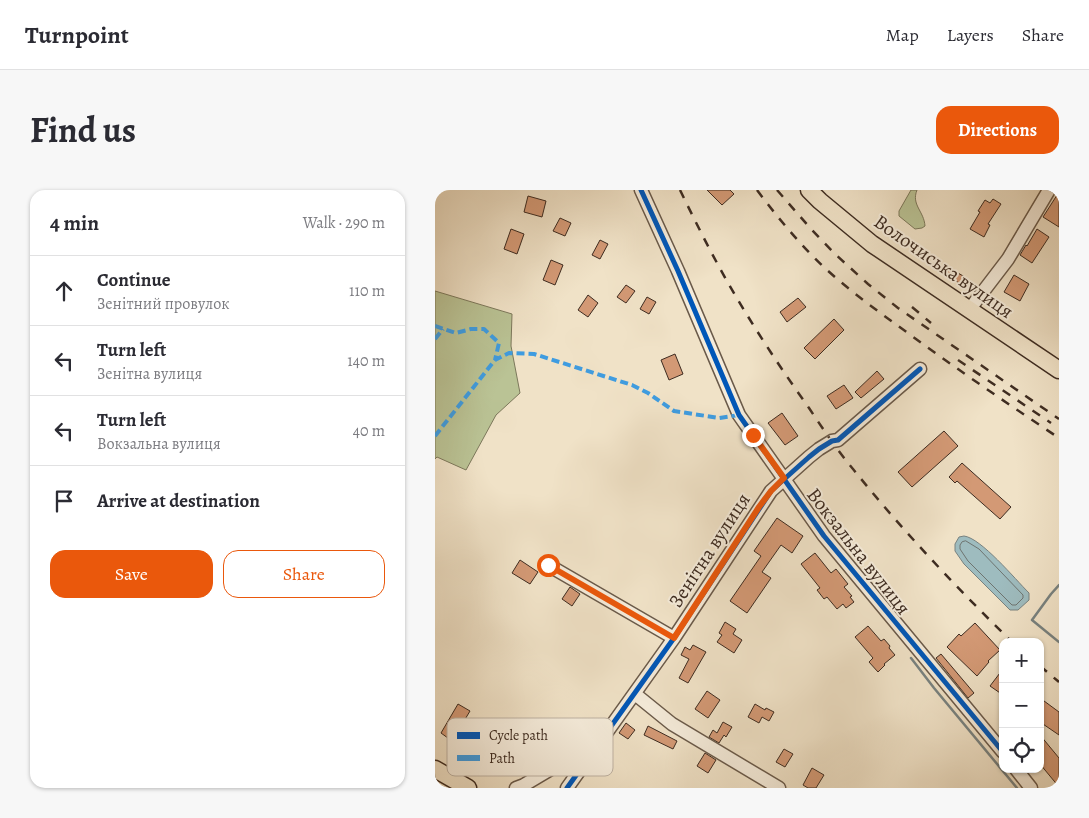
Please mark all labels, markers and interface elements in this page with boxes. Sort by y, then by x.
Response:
text: Turnpoint [25,19,129,51]
text: Map [886,23,919,47]
text: Layers [947,23,994,47]
text: Share [1022,23,1064,47]
text: Find us [30,106,136,154]
button: Directions [936,106,1059,154]
street label: Волочиська вулиця [868,208,1019,325]
text: 4 min [50,209,99,237]
text: Walk · 290 m [303,212,385,234]
text: Continue [97,267,171,293]
icon: ahead [50,277,78,305]
text: 110 m [349,280,385,302]
text: Зенітний провулок [97,293,230,315]
text: Turn left [97,337,166,363]
icon: left [50,347,78,375]
text: 140 m [347,350,385,372]
text: Зенітна вулиця [97,363,202,385]
text: Turn left [97,407,166,433]
icon: left [50,417,78,445]
text: 40 m [353,420,385,442]
route end [742,424,765,447]
text: Вокзальна вулиця [97,433,221,455]
street label: Вокзальна вулиця [800,482,917,621]
icon: arrive [50,487,78,515]
text: Arrive at destination [97,488,260,514]
street label: Зенітна вулиця [662,488,757,613]
button: Save [50,550,213,598]
button: Share [223,550,385,598]
route start [537,554,560,577]
map controls [999,638,1044,773]
button: + [999,638,1044,683]
button: − [999,683,1044,728]
legend [447,718,613,776]
text: Cycle path [489,726,549,745]
button: locate [999,728,1044,773]
text: Path [489,749,516,768]

